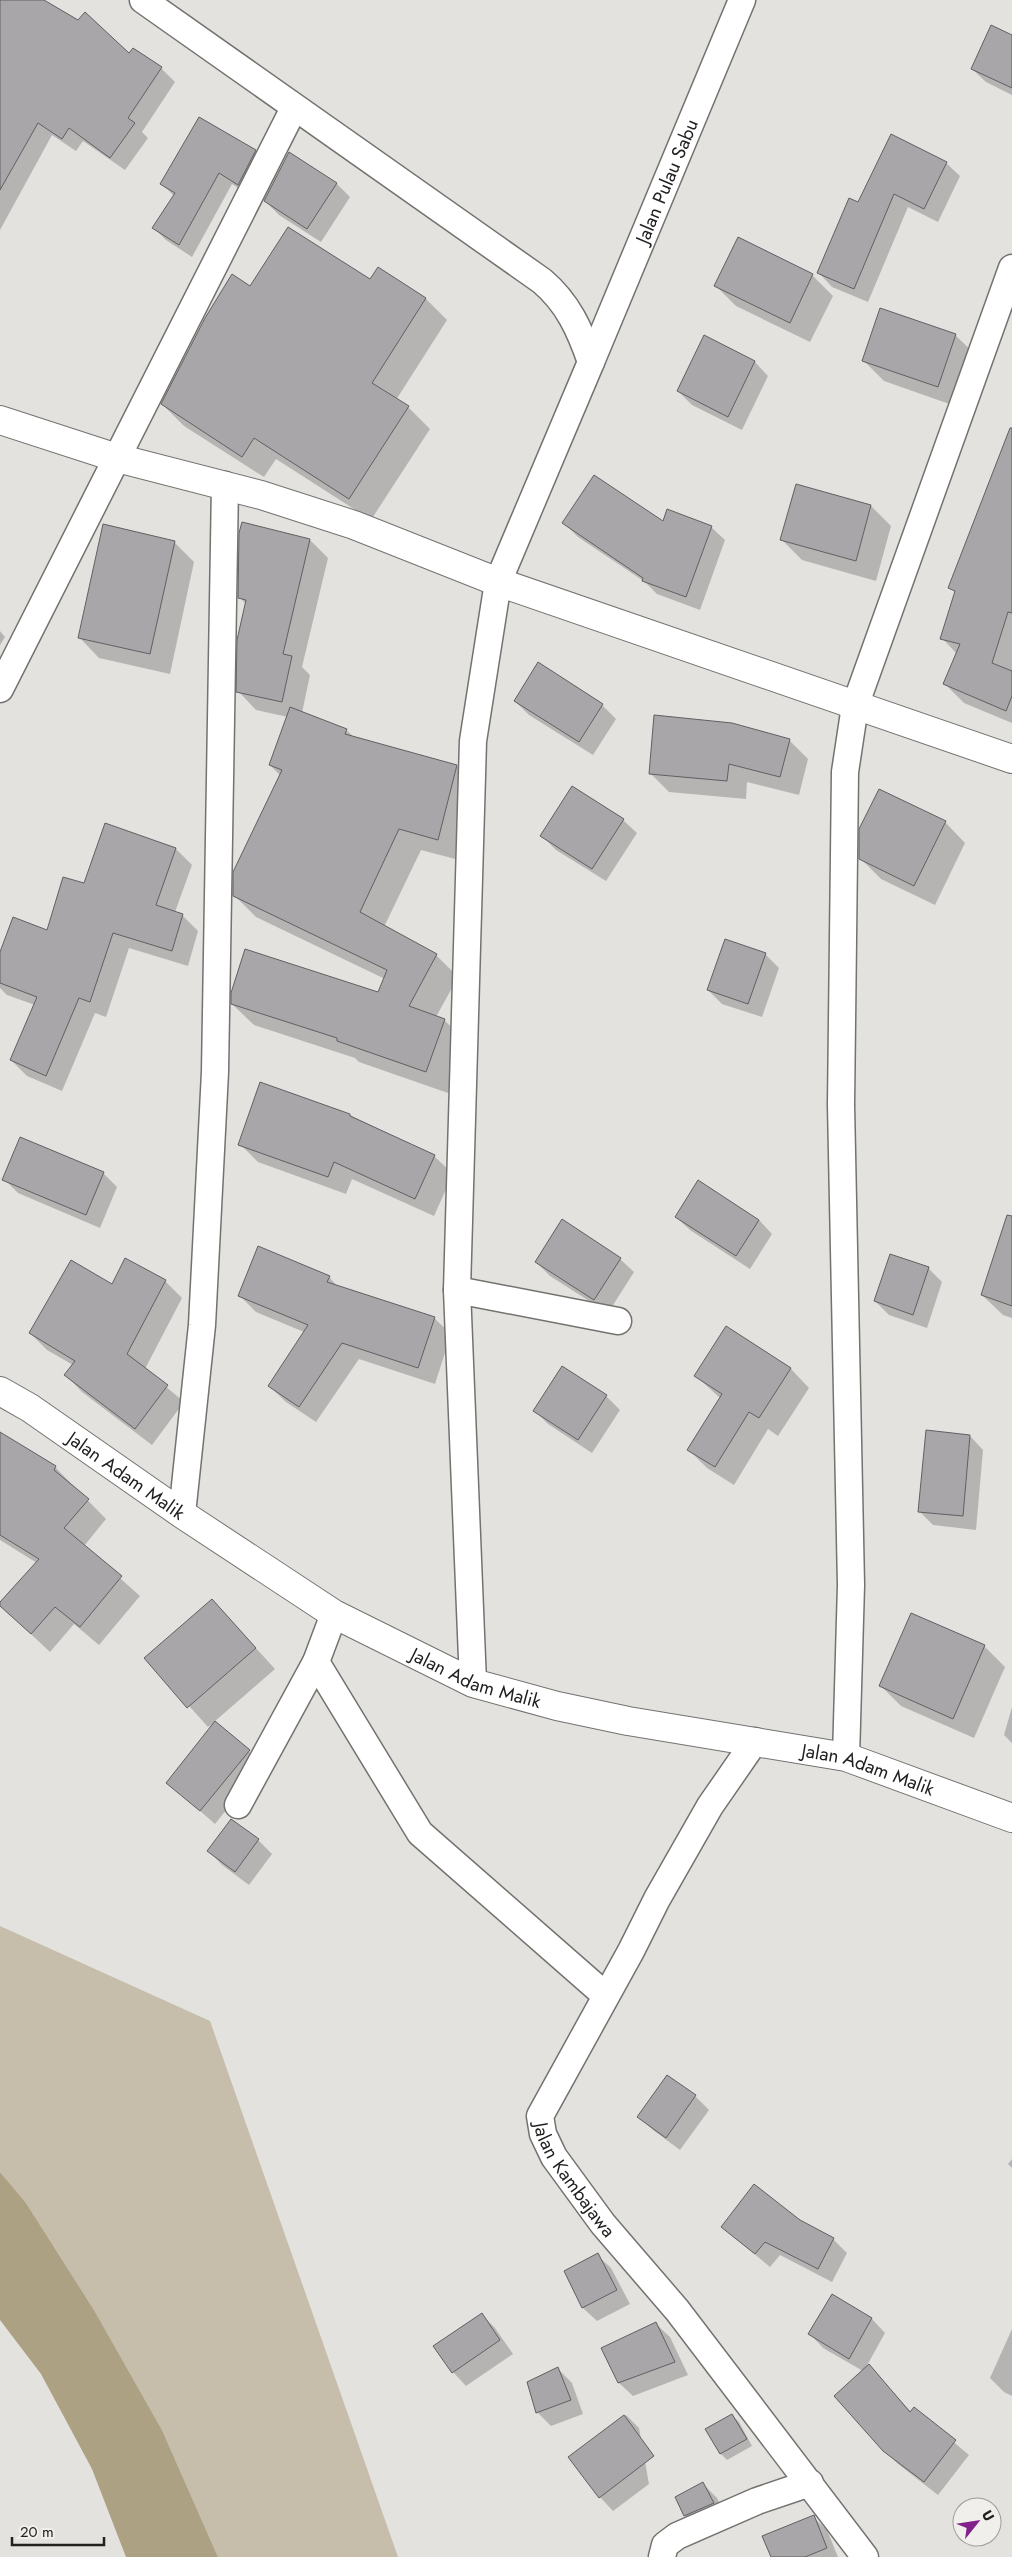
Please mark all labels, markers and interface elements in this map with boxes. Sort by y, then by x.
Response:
street label: Jalan Pulau Sabu [628,115,705,250]
street label: Jalan Adam Malik [59,1423,191,1527]
street label: Jalan Adam Malik [403,1640,545,1715]
street label: Jalan Adam Malik [797,1736,939,1803]
street label: Jalan Kambajawa [527,2117,622,2243]
north arrow [952,2497,1002,2547]
text: U [977,2506,999,2525]
scale bar [12,2514,105,2546]
text: 20 m [20,2521,54,2543]

